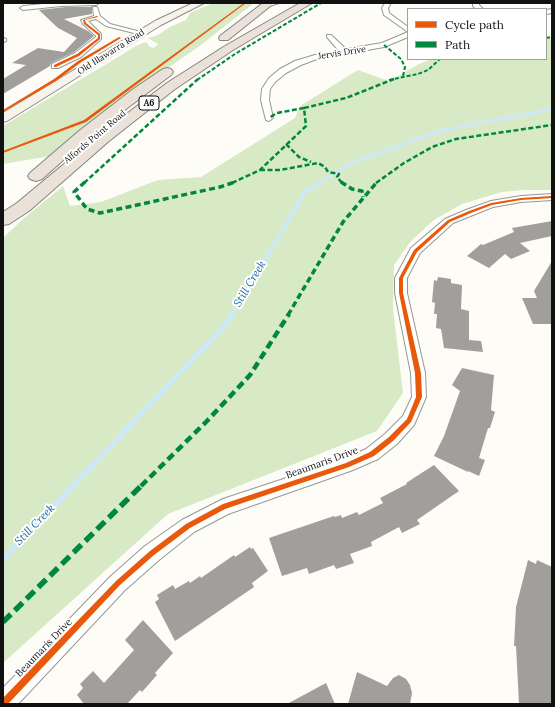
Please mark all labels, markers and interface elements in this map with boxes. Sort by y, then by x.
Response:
legend [407,8,547,60]
text: Cycle path [445,17,504,32]
street label: Old Illawarra Road [75,27,147,77]
text: Path [445,37,470,52]
street label: Jervis Drive [317,44,367,62]
road number: A6 [139,96,159,110]
street label: Alfords Point Road [62,108,128,166]
water label: Still Creek [231,258,269,310]
street label: Beaumaris Drive [284,444,360,482]
water label: Still Creek [12,502,58,548]
street label: Beaumaris Drive [13,616,75,680]

